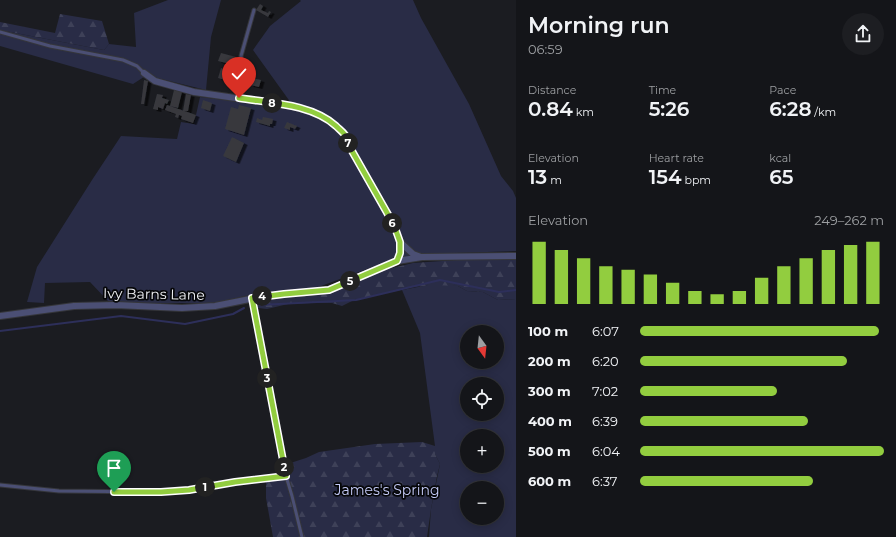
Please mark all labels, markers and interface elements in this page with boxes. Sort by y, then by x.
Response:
text: Morning run [528,12,669,39]
button: share [842,13,884,55]
text: 06:59 [528,41,563,57]
pin [222,57,256,98]
icon: check [228,63,250,85]
text: Distance [528,83,576,97]
text: Time [649,83,676,97]
text: Pace [769,83,796,97]
pin: 8 [262,93,282,113]
text: 8 [268,96,276,110]
text: 0.84 [528,97,573,121]
text: 5:26 [649,97,689,121]
text: 6:28 [769,97,811,121]
text: km [573,105,594,119]
text: /km [811,105,836,119]
pin: 7 [338,133,358,153]
text: 7 [345,136,351,150]
text: Elevation [528,151,579,165]
text: Heart rate [649,151,704,165]
text: kcal [769,151,791,165]
text: 13 [528,165,547,189]
text: 154 [649,165,682,189]
text: 65 [769,165,794,189]
text: m [547,173,562,187]
text: bpm [682,173,711,187]
text: Elevation [528,212,588,228]
text: 249–262 m [814,212,884,228]
pin: 6 [382,213,402,233]
text: 6 [388,216,396,230]
pin: 5 [340,271,360,291]
text: 5 [347,274,353,288]
street label: Ivy Barns Lane [103,284,205,304]
pin: 4 [252,286,272,306]
text: 4 [258,289,266,303]
text: 100 m [528,323,568,339]
text: 6:07 [592,323,619,339]
north arrow [460,325,504,369]
map controls [460,325,504,525]
text: 200 m [528,353,571,369]
text: 6:20 [592,353,619,369]
pin: 3 [257,368,277,388]
text: 3 [264,371,270,385]
button: locate [460,377,504,421]
text: 300 m [528,383,571,399]
text: 7:02 [592,383,618,399]
text: 400 m [528,413,572,429]
text: 6:39 [592,413,618,429]
button: + [460,429,504,473]
text: 500 m [528,443,571,459]
text: 6:04 [592,443,620,459]
pin [97,451,131,492]
icon: arrive [103,457,125,479]
pin: 2 [274,457,294,477]
text: 2 [281,460,287,474]
text: 600 m [528,473,571,489]
text: 6:37 [592,473,618,489]
pin: 1 [195,477,215,497]
text: 1 [203,480,207,494]
park label: James's Spring [333,481,440,499]
button: − [460,481,504,525]

